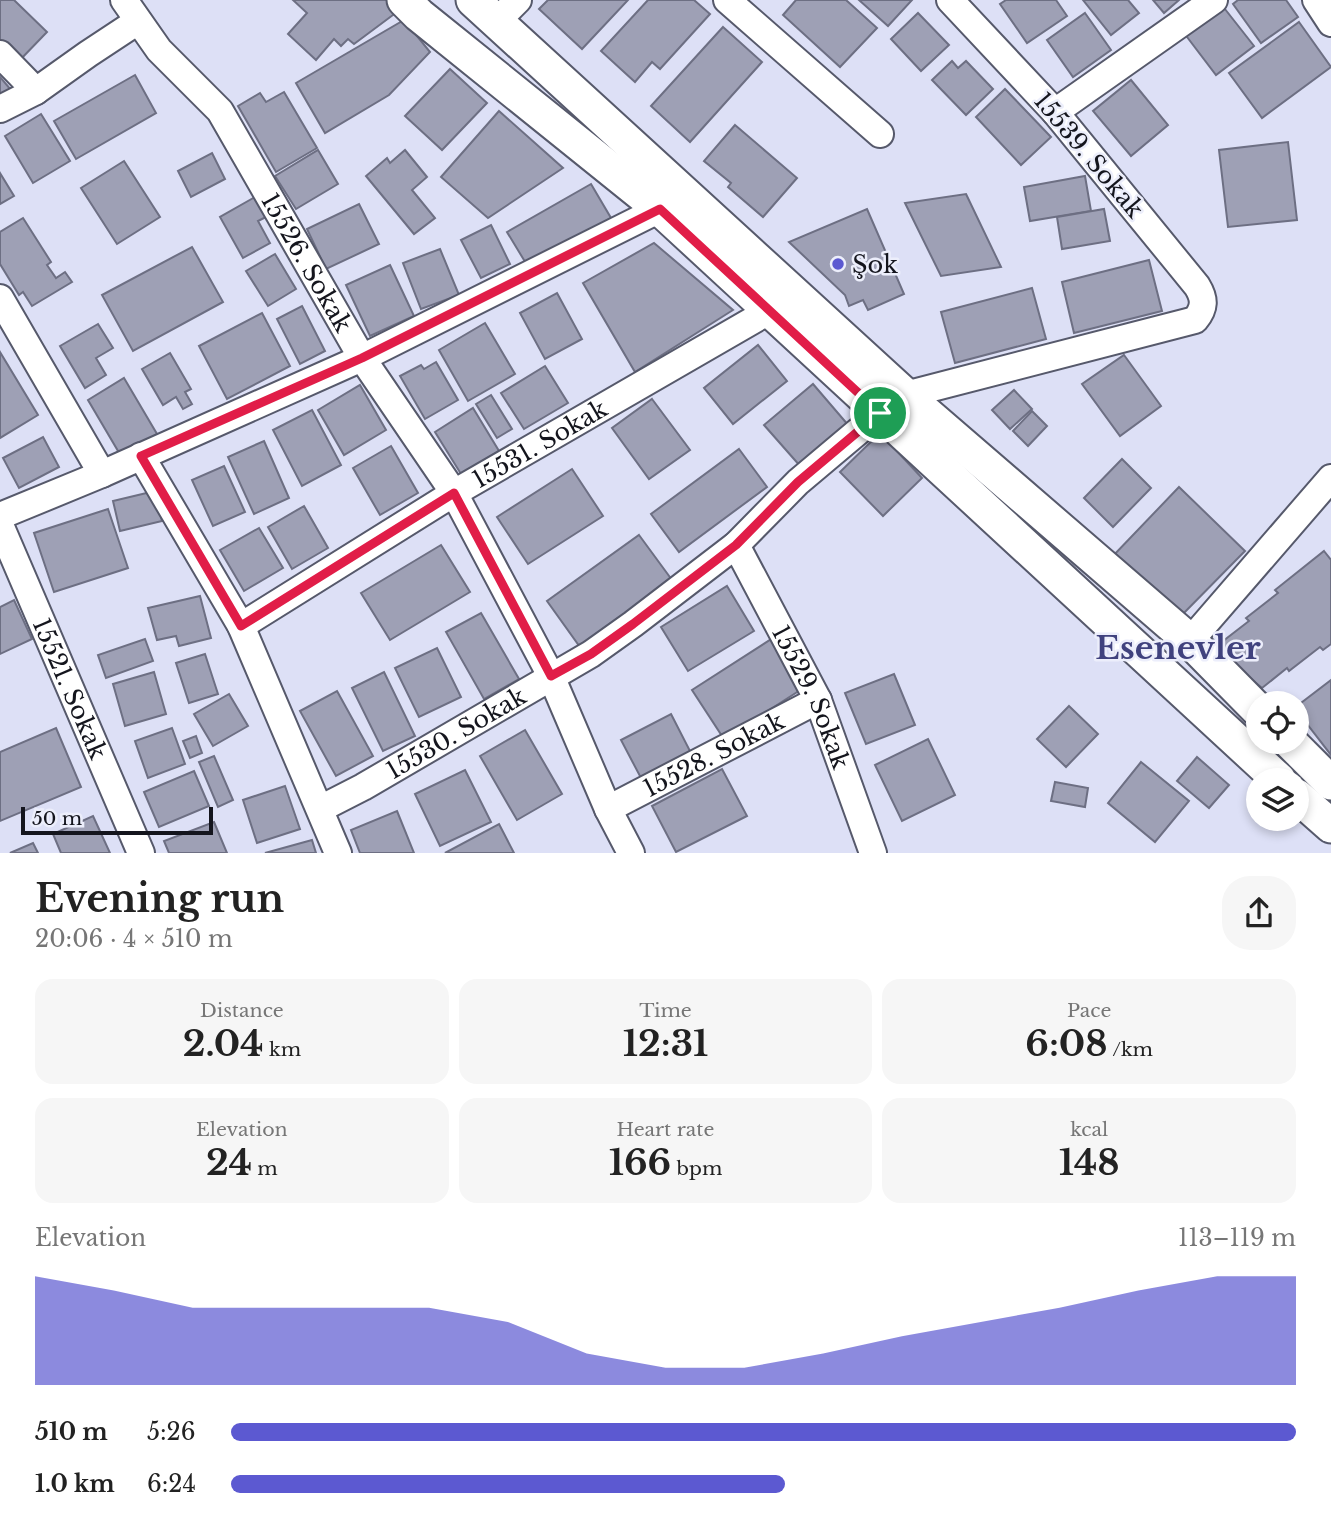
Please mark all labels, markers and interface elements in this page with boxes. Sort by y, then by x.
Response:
street label: 15539. Sokak [1028,86,1150,224]
street label: 15526. Sokak [256,188,359,337]
place label: Şok [852,250,898,279]
marker: Şok [830,256,846,272]
pin [850,383,910,443]
street label: 15531. Sokak [467,393,612,494]
icon: arrive [861,394,899,432]
street label: 15521. Sokak [27,614,113,764]
street label: 15529. Sokak [766,620,856,773]
district label: Esenevler [1095,628,1261,668]
street label: 15530. Sokak [381,681,531,785]
map controls [1246,691,1309,831]
button: locate [1246,691,1309,754]
street label: 15528. Sokak [638,706,789,803]
button: layers [1246,768,1309,831]
scale bar [21,804,214,836]
text: 50 m [32,807,82,830]
text: Evening run [35,875,284,922]
button: share [1222,876,1296,950]
text: 20:06 · 4 × 510 m [35,925,233,953]
text: Distance [200,999,284,1022]
text: Time [639,999,692,1022]
text: Pace [1067,999,1111,1022]
text: 2.04 [183,1022,263,1065]
text: 12:31 [623,1022,708,1065]
text: 6:08 [1025,1022,1107,1065]
text: km [263,1038,301,1061]
text: /km [1107,1038,1153,1061]
text: Elevation [196,1118,288,1141]
text: Heart rate [617,1118,714,1141]
text: kcal [1070,1118,1108,1141]
text: 24 [206,1141,252,1184]
text: 166 [609,1141,671,1184]
text: 148 [1059,1141,1120,1184]
text: m [252,1157,278,1180]
text: bpm [671,1157,722,1180]
text: Elevation [35,1224,146,1252]
text: 113–119 m [1178,1224,1296,1252]
text: 510 m [35,1418,108,1446]
text: 5:26 [147,1418,196,1446]
text: 1.0 km [35,1470,115,1498]
text: 6:24 [147,1470,196,1498]

